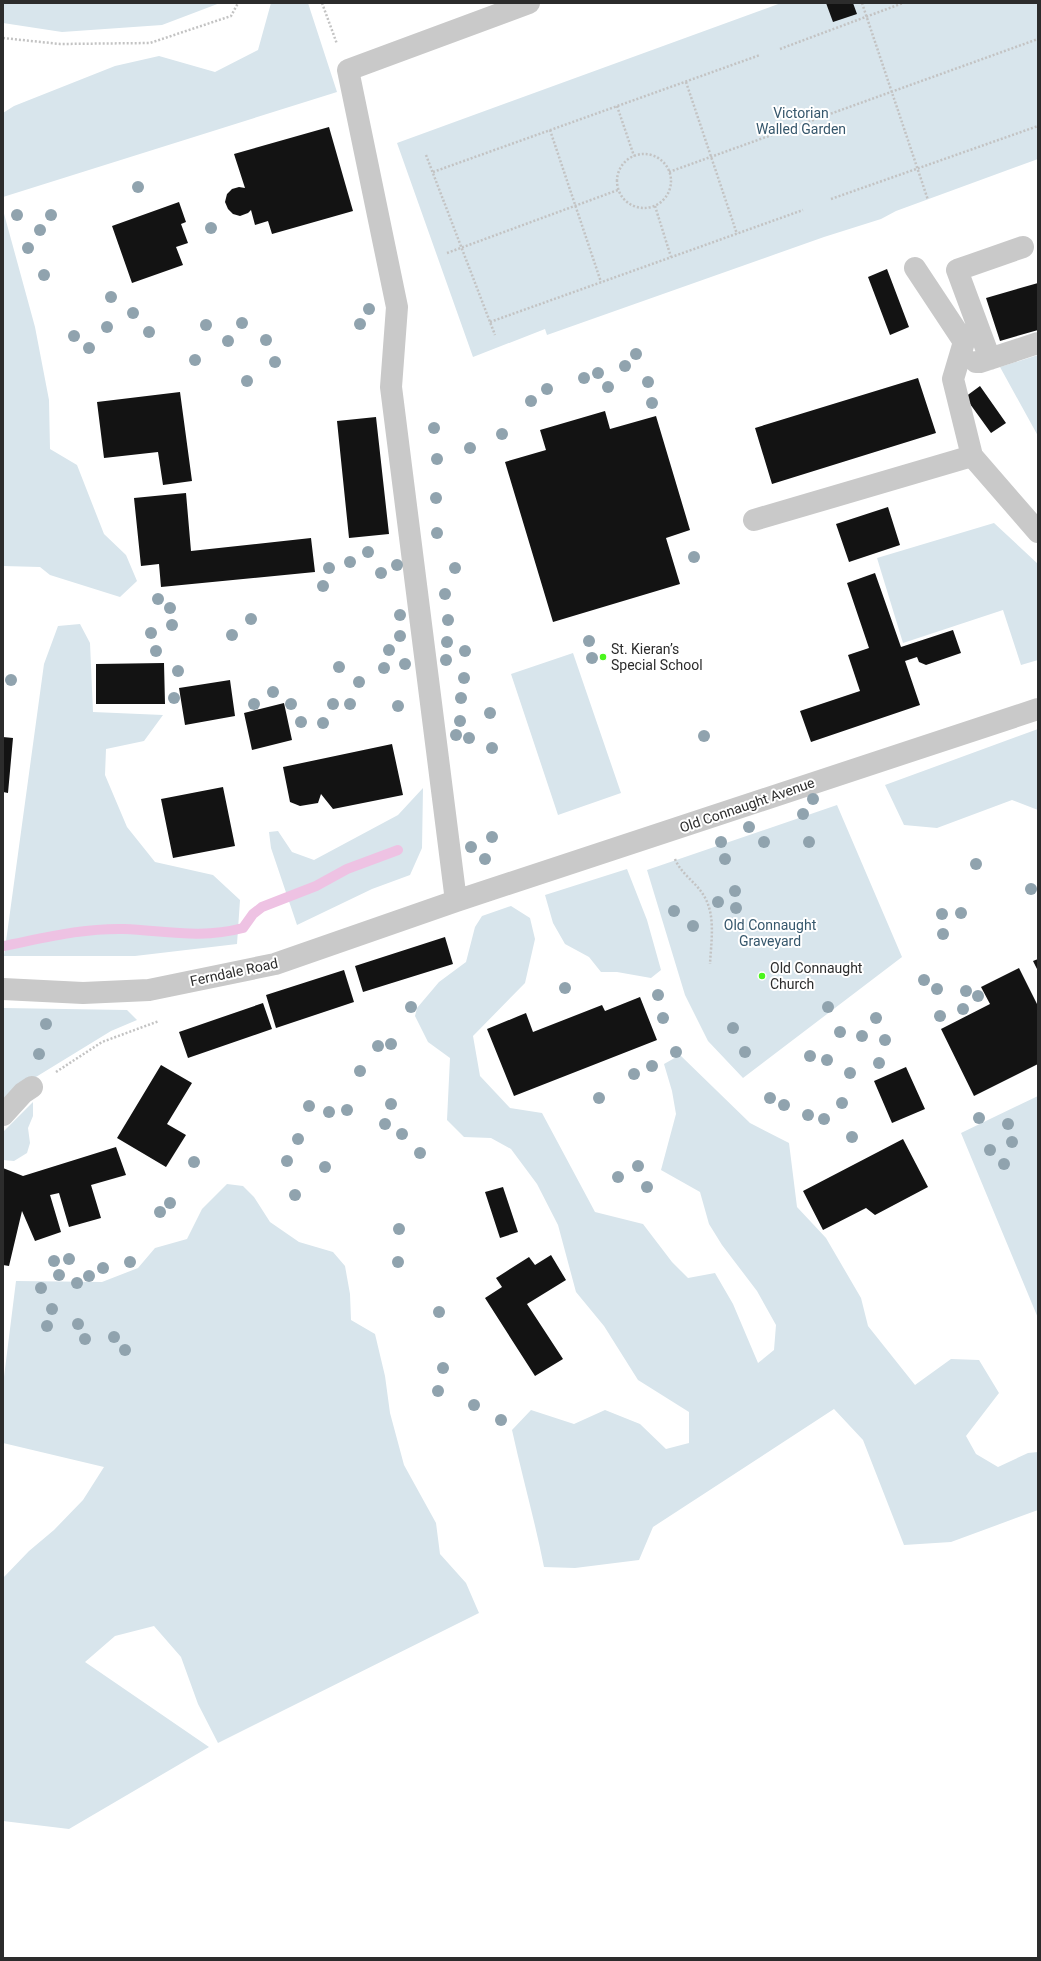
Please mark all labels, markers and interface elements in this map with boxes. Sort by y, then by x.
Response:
park label: Victorian Walled Garden [756,105,846,137]
place label: St. Kieran’s Special School [611,641,703,673]
marker: St. Kieran’s Special School [598,652,608,662]
street label: Old Connaught Avenue [677,774,817,836]
park label: Old Connaught Graveyard [724,917,817,949]
street label: Ferndale Road [189,955,279,989]
place label: Old Connaught Church [770,960,863,992]
marker: Old Connaught Church [757,971,767,981]

